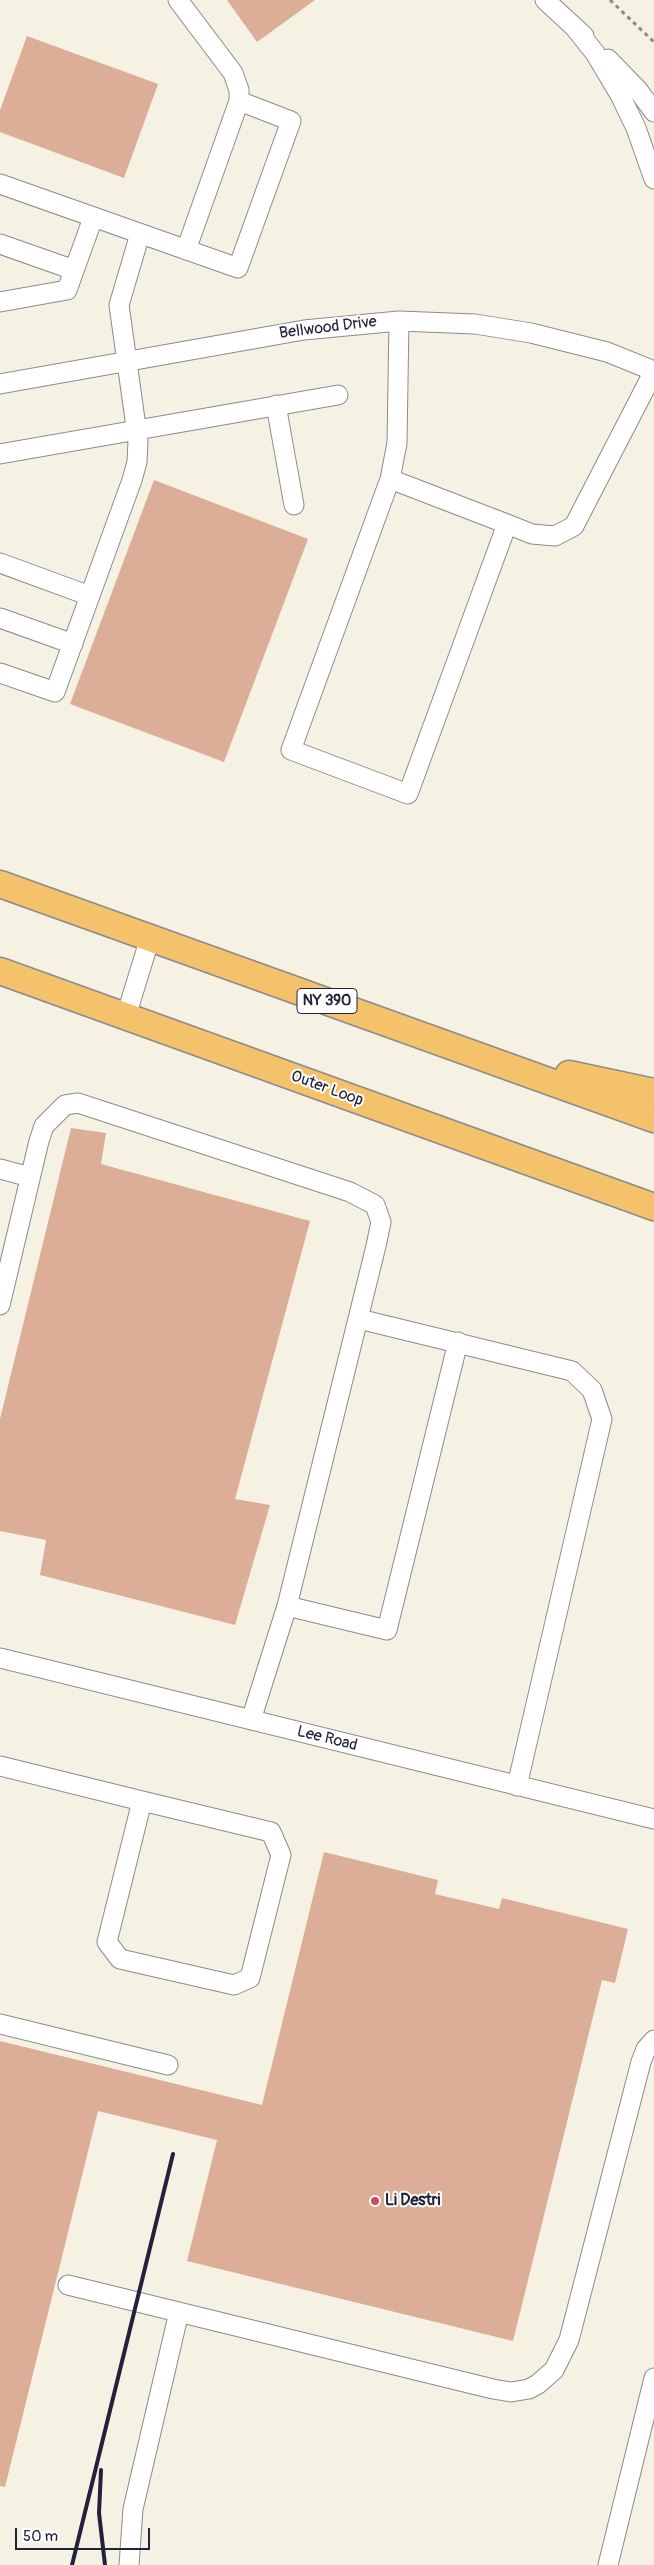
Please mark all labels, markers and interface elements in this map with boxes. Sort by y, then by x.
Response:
street label: Bellwood Drive [278,312,378,344]
road number: NY 390 [297,988,357,1014]
street label: Outer Loop [288,1067,366,1111]
street label: Lee Road [295,1722,359,1756]
place label: Li Destri [385,2191,440,2211]
marker: Li Destri [369,2195,381,2207]
scale bar [18,2518,152,2550]
text: 50 m [23,2527,58,2546]

